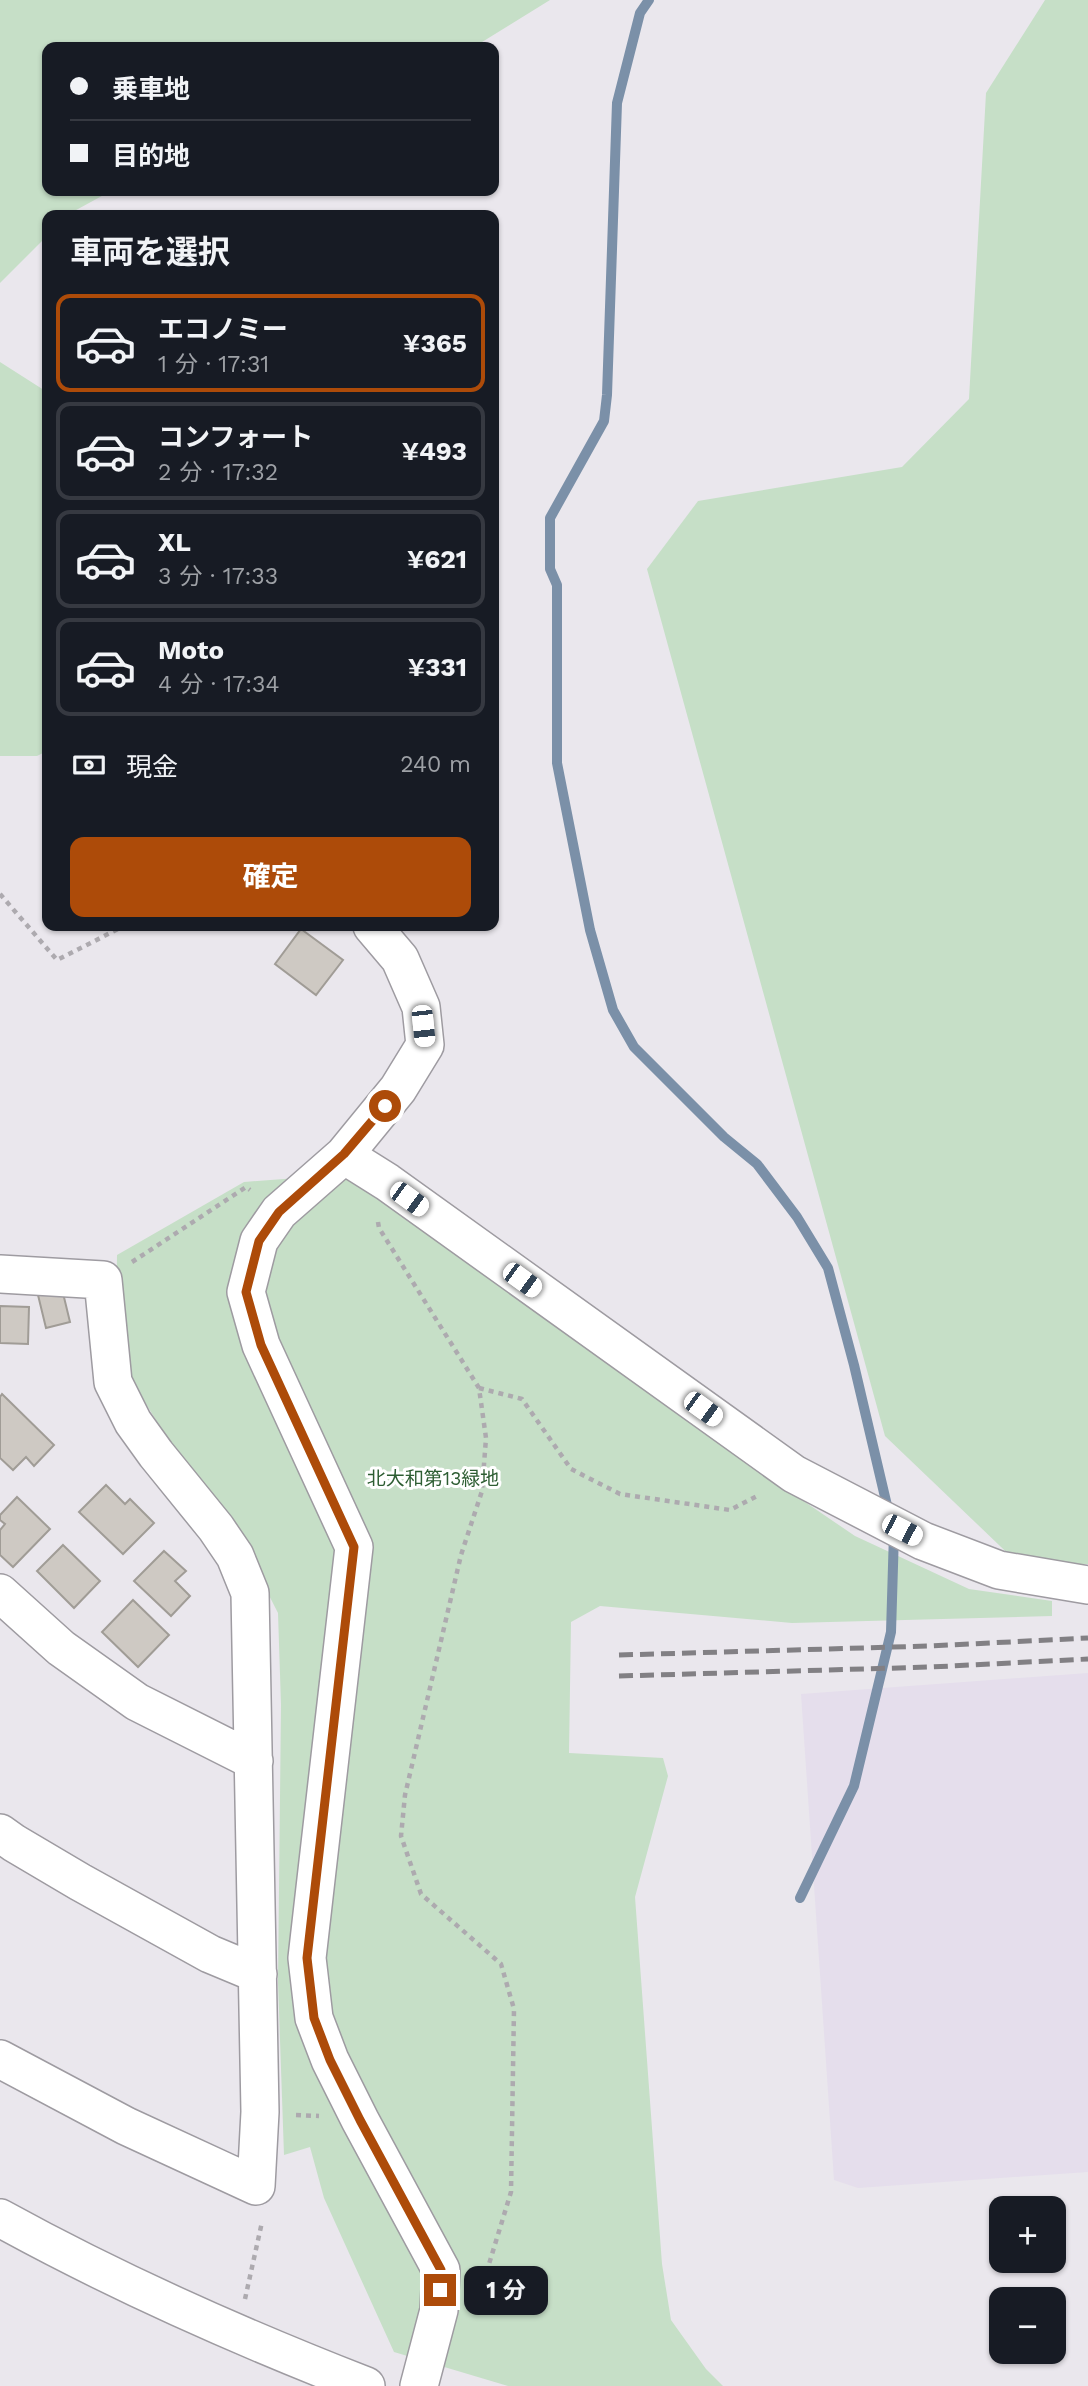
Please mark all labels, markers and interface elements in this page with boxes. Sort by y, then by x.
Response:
text: 乗車地 [112,74,190,104]
text: 目的地 [112,141,190,171]
text: 車両を選択 [70,233,230,271]
icon: car [74,312,137,375]
text: エコノミー [158,314,288,344]
text: ¥365 [403,328,467,358]
text: 1 分 · 17:31 [158,351,269,378]
icon: car [74,420,137,483]
text: コンフォート [158,422,313,452]
text: ¥493 [402,436,467,466]
text: 2 分 · 17:32 [158,459,278,486]
text: XL [158,527,191,557]
icon: car [74,528,137,591]
text: ¥621 [407,544,467,574]
text: 3 分 · 17:33 [158,563,278,590]
text: Moto [158,635,224,665]
icon: car [74,636,137,699]
text: ¥331 [408,652,467,682]
text: 4 分 · 17:34 [158,671,279,698]
icon: cash [70,746,108,784]
text: 240 m [400,751,471,778]
text: 現金 [126,752,178,782]
button: 確定 [70,837,471,917]
car [411,1004,436,1048]
route start [369,1090,401,1122]
car [386,1178,433,1220]
car [499,1259,546,1301]
car [680,1388,727,1430]
park label: 北大和第13緑地 [367,1467,499,1490]
car [879,1511,926,1549]
map controls [989,2196,1066,2364]
button: + [989,2196,1066,2273]
callout: 1 分 [464,2266,548,2314]
route end [424,2274,456,2306]
text: 1 分 [486,2277,526,2304]
button: − [989,2287,1066,2364]

